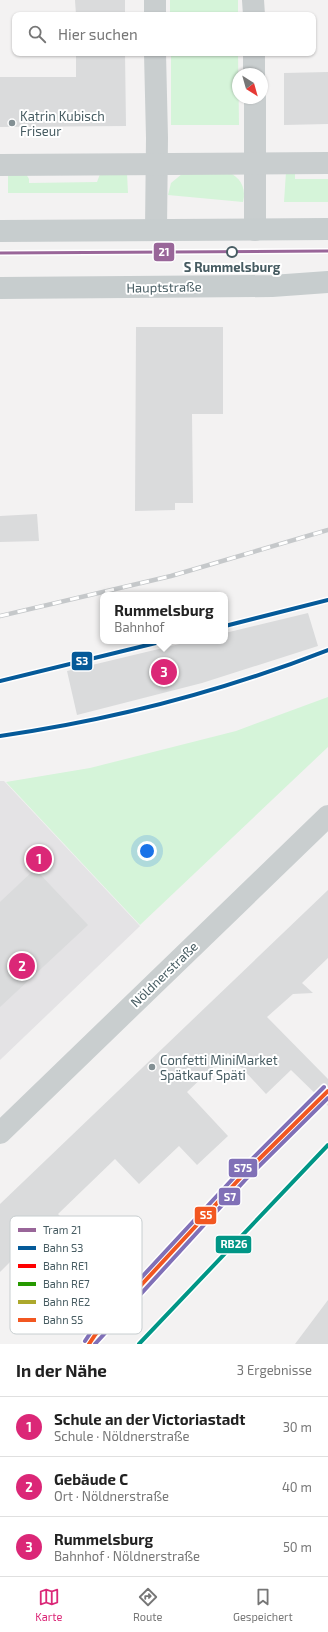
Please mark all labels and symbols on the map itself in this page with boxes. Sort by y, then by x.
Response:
north arrow [232,68,268,104]
place label: Katrin Kubisch Friseur [20,108,105,139]
marker: Katrin Kubisch Friseur [7,118,17,128]
line badge: 21 [153,242,175,262]
text: 21 [158,245,170,258]
marker: S Rummelsburg [226,246,238,258]
place label: S Rummelsburg [184,259,281,275]
street label: Hauptstraße [126,278,202,296]
line badge: S3 [71,651,93,671]
text: S3 [76,654,88,667]
pin: 3 [151,657,177,687]
your location [137,841,157,861]
pin: 1 [26,844,52,874]
street label: Nöldnerstraße [127,938,201,1010]
pin: 2 [9,951,35,981]
place label: Confetti MiniMarket Spätkauf Späti [160,1052,278,1083]
marker: Confetti MiniMarket Spätkauf Späti [147,1062,157,1072]
line badge: S75 [228,1158,258,1178]
text: S75 [234,1161,252,1174]
line badge: S7 [218,1187,241,1206]
text: S7 [224,1190,236,1203]
line badge: S5 [194,1206,217,1225]
text: S5 [200,1208,212,1221]
legend [10,1216,142,1334]
text: Tram 21 [43,1223,81,1236]
line badge: RB26 [215,1235,252,1254]
text: RB26 [220,1237,248,1250]
text: Bahn S3 [43,1241,83,1254]
text: Bahn RE1 [43,1259,88,1272]
text: Bahn RE7 [43,1277,90,1290]
text: Bahn RE2 [43,1295,90,1308]
text: Bahn S5 [43,1313,83,1326]

